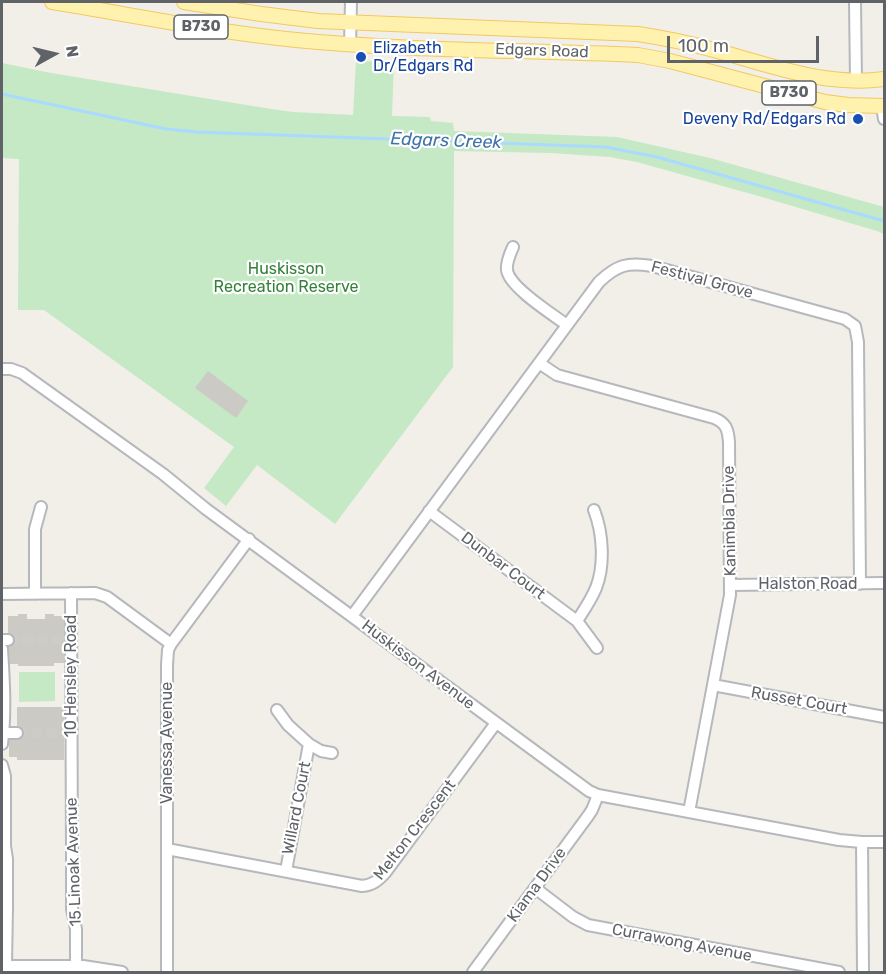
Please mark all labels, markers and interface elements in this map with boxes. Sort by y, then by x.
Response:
road number: B730 [174,15,228,39]
north arrow [24,24,84,84]
scale bar [670,24,822,62]
text: 100 m [678,35,729,57]
place label: Elizabeth Dr/Edgars Rd [373,38,473,76]
street label: Edgars Road [495,40,589,62]
text: N [62,44,83,58]
marker: Elizabeth Dr/Edgars Rd [354,50,368,64]
road number: B730 [762,81,816,105]
place label: Deveny Rd/Edgars Rd [683,109,846,129]
marker: Deveny Rd/Edgars Rd [851,112,865,126]
water label: Edgars Creek [390,128,502,154]
street label: Festival Grove [649,257,755,303]
park label: Huskisson Recreation Reserve [214,259,358,297]
street label: Kanimbla Drive [719,465,741,577]
street label: Dunbar Court [457,528,549,604]
street label: Halston Road [758,574,858,594]
street label: 10 Hensley Road [61,615,81,737]
street label: Huskisson Avenue [358,616,478,714]
street label: Vanessa Avenue [157,682,177,804]
street label: Russet Court [749,683,849,719]
street label: Willard Court [279,760,315,856]
street label: Melton Crescent [370,776,460,884]
street label: 15 Linoak Avenue [62,797,86,927]
street label: Kiama Drive [503,844,571,926]
street label: Currawong Avenue [610,920,754,966]

